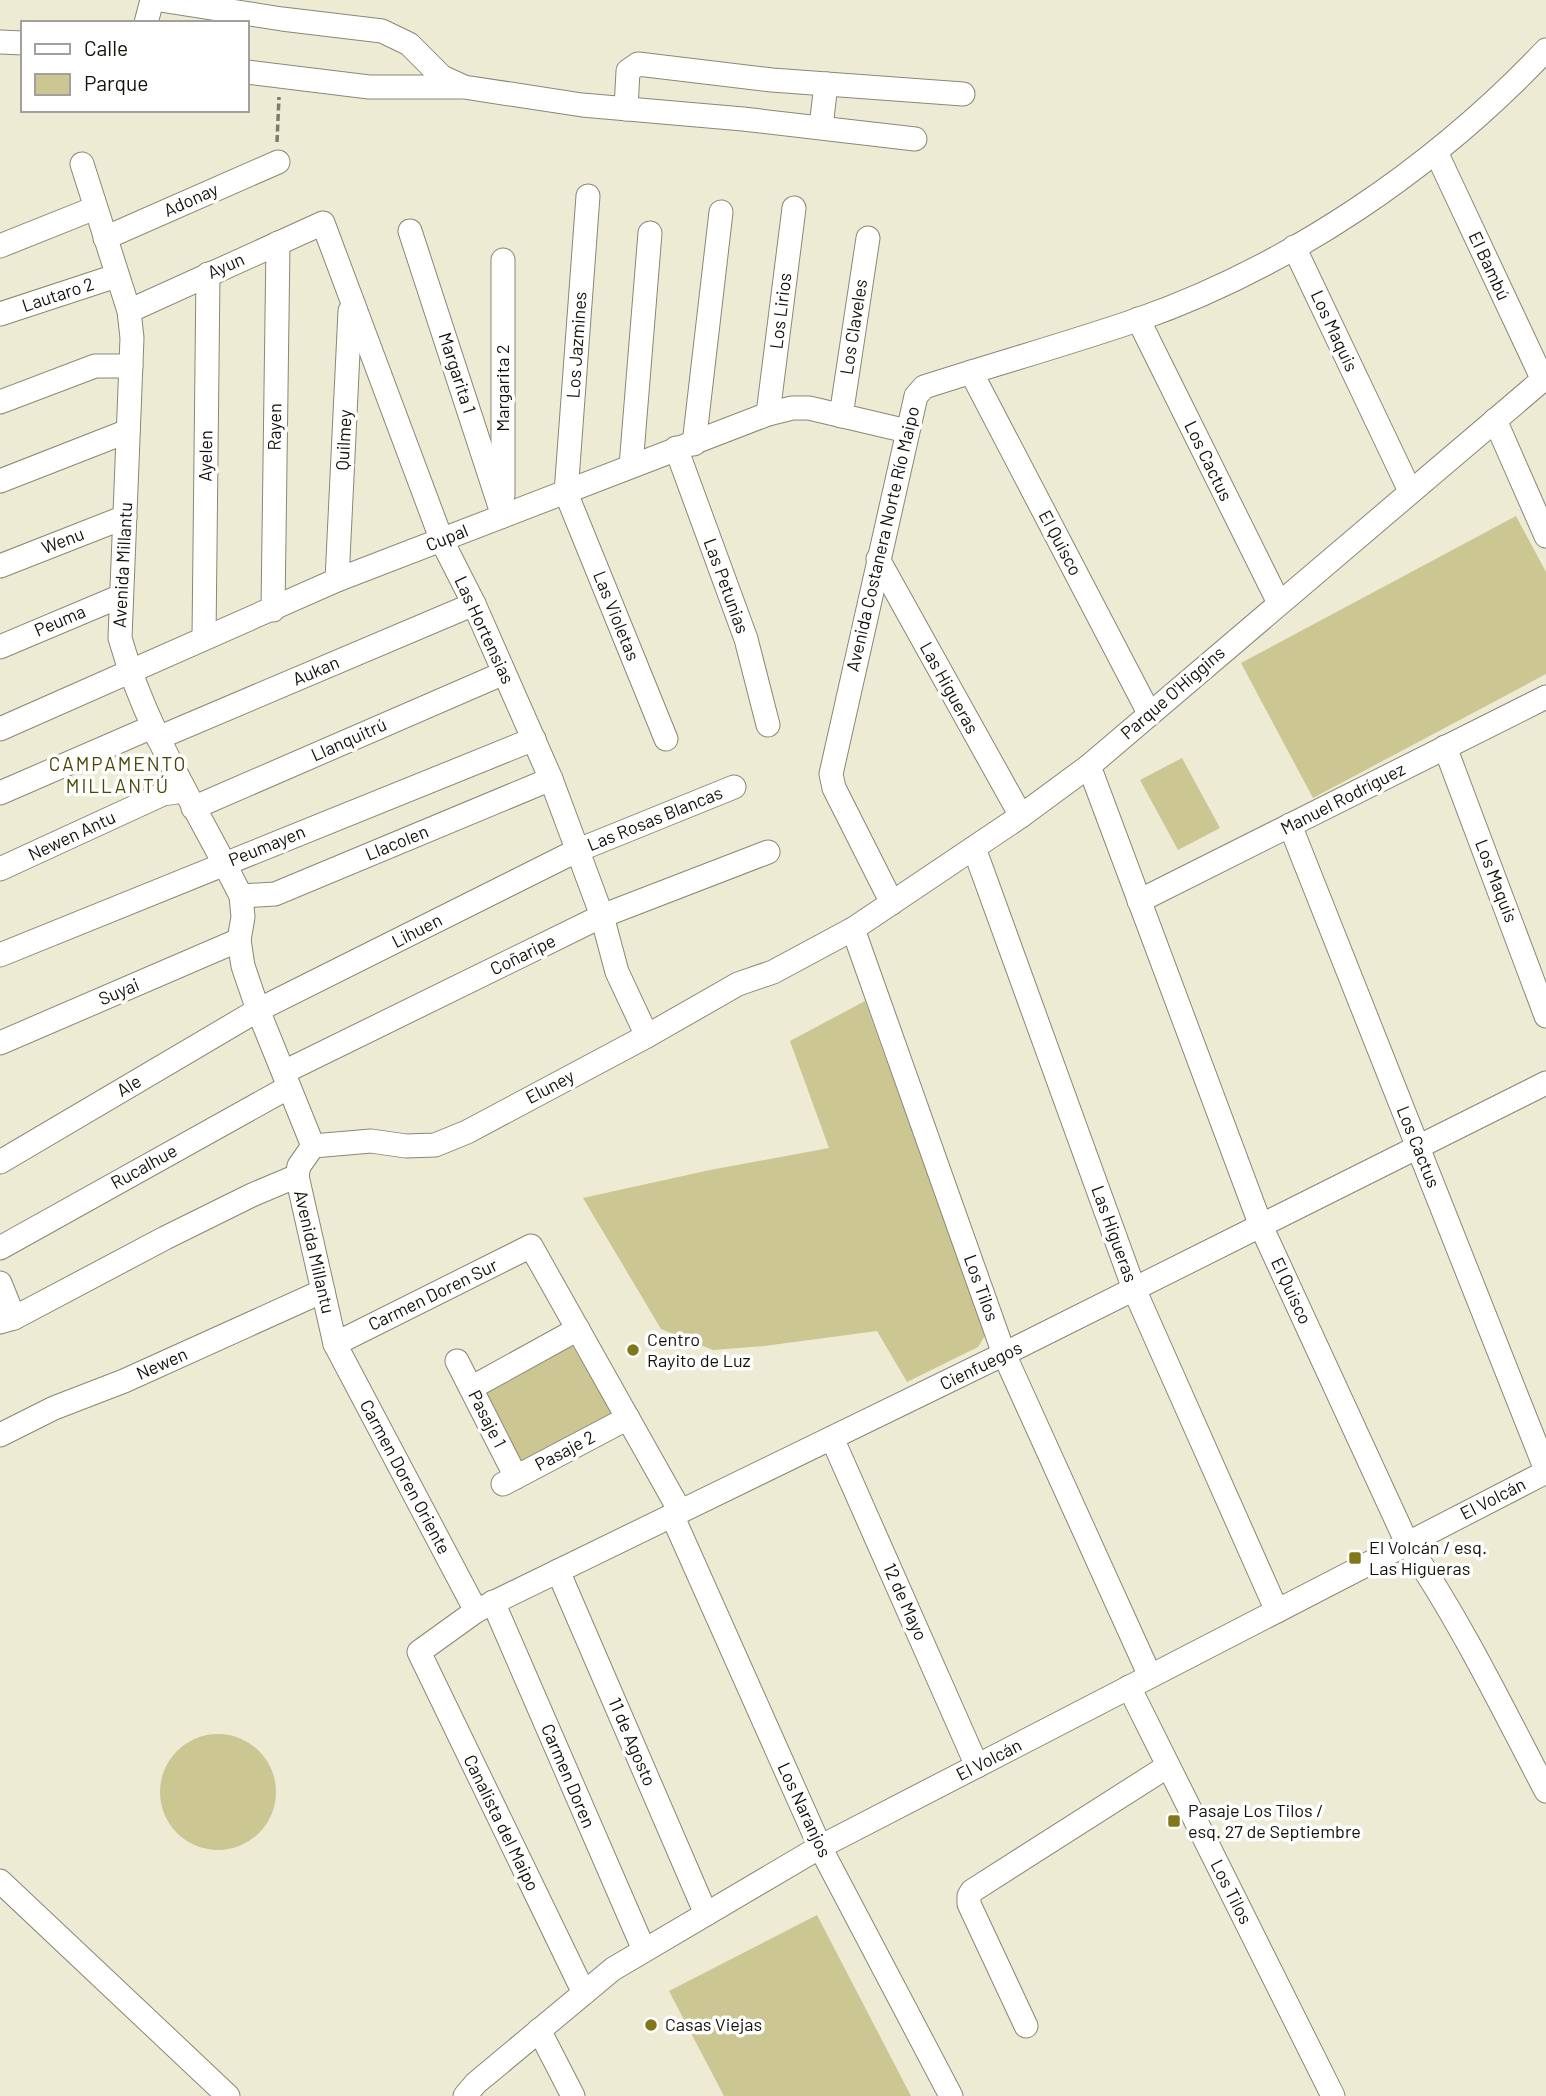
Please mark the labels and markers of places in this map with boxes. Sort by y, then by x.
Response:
place label: Centro Rayito de Luz [647,1328,751,1371]
marker: Centro Rayito de Luz [625,1342,641,1358]
place label: El Volcán / esq. Las Higueras [1369,1536,1487,1579]
marker: El Volcán / esq. Las Higueras [1347,1550,1363,1566]
place label: Pasaje Los Tilos / esq. 27 de Septiembre [1188,1799,1361,1842]
marker: Pasaje Los Tilos / esq. 27 de Septiembre [1166,1813,1182,1829]
place label: Casas Viejas [665,2013,762,2035]
marker: Casas Viejas [643,2017,659,2033]

